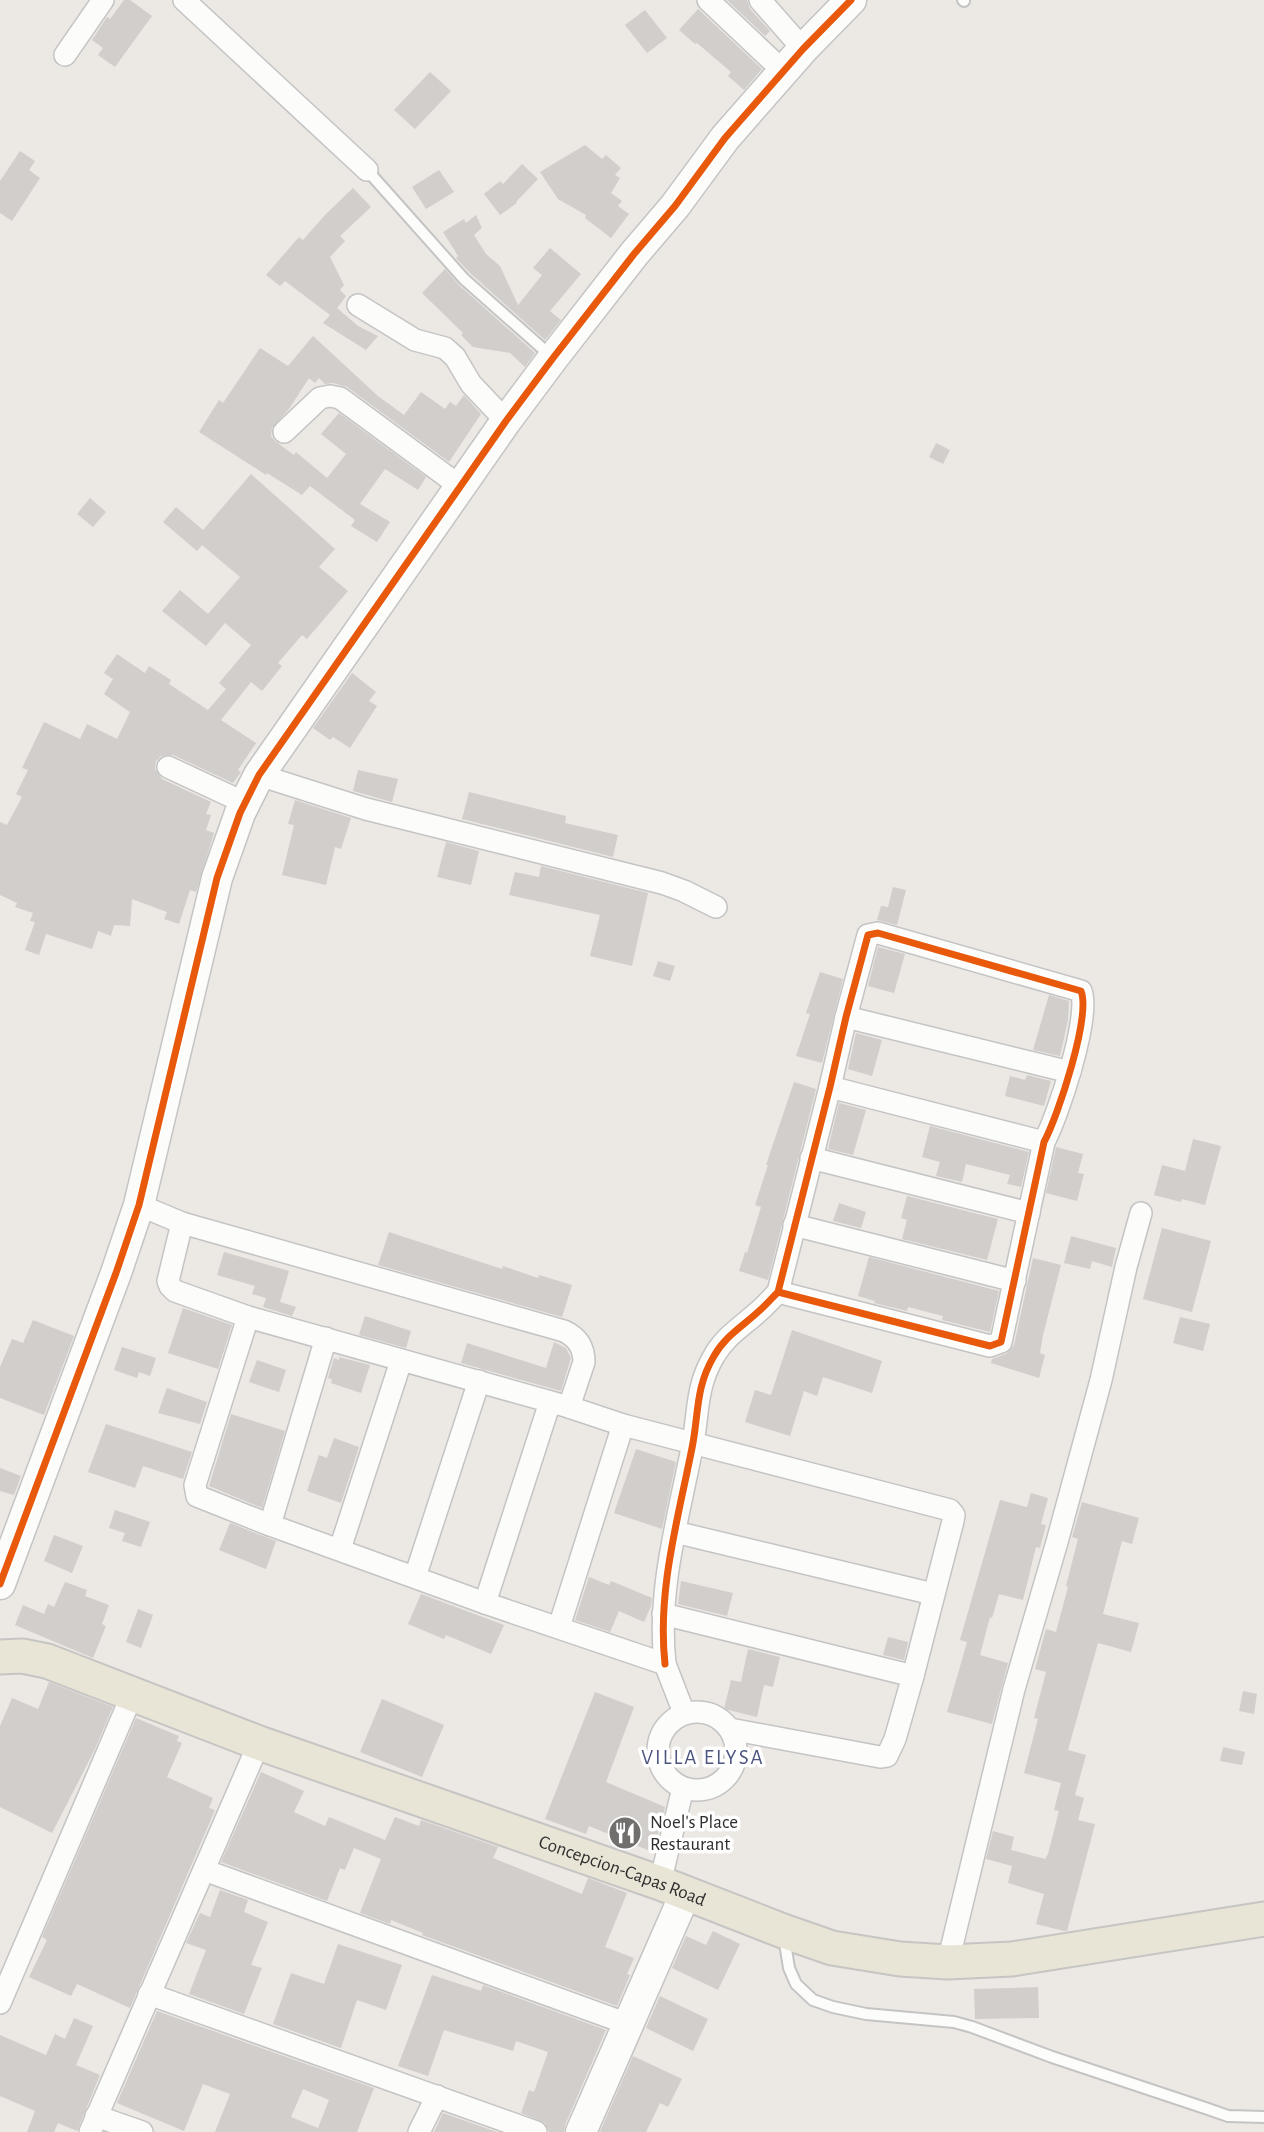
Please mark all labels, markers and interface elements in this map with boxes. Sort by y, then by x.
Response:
district label: VILLA ELYSA [641,1747,765,1768]
place label: Noel's Place Restaurant [650,1813,738,1854]
restaurant icon: Noel's Place Restaurant [606,1814,644,1852]
street label: Concepcion-Capas Road [536,1832,709,1910]

